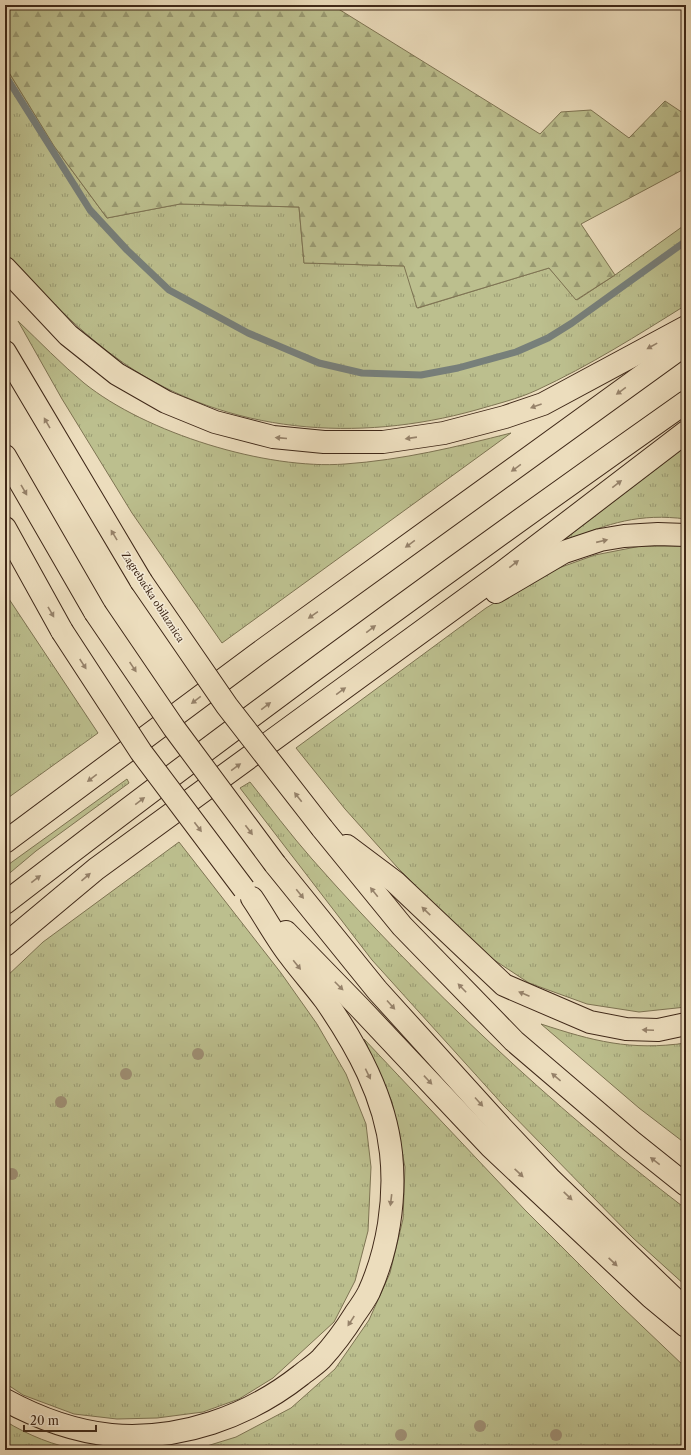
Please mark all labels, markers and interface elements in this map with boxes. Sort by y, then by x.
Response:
one-way arrow [646,343,658,349]
one-way arrow [615,387,626,395]
one-way arrow [530,403,542,409]
one-way arrow [43,418,50,429]
one-way arrow [275,434,287,441]
one-way arrow [405,435,417,441]
one-way arrow [510,464,521,472]
one-way arrow [612,480,623,489]
one-way arrow [21,484,28,495]
one-way arrow [110,529,117,541]
one-way arrow [595,537,608,543]
one-way arrow [405,540,416,548]
street label: Zagrebačka obilaznica [119,549,188,645]
one-way arrow [509,559,520,568]
one-way arrow [47,607,55,617]
one-way arrow [307,611,318,619]
one-way arrow [365,625,376,633]
one-way arrow [79,659,87,669]
one-way arrow [129,662,137,672]
one-way arrow [336,687,346,695]
one-way arrow [191,696,202,704]
one-way arrow [261,702,272,711]
one-way arrow [231,763,241,771]
one-way arrow [87,774,98,782]
one-way arrow [294,792,302,803]
one-way arrow [134,796,145,805]
one-way arrow [194,822,202,833]
one-way arrow [245,824,253,835]
one-way arrow [81,873,91,882]
one-way arrow [30,875,41,883]
one-way arrow [370,886,378,897]
one-way arrow [295,889,304,900]
one-way arrow [421,906,431,916]
one-way arrow [293,960,301,971]
one-way arrow [334,981,344,991]
one-way arrow [457,983,466,993]
one-way arrow [518,991,529,997]
one-way arrow [387,1000,396,1011]
one-way arrow [642,1026,654,1033]
one-way arrow [365,1068,371,1079]
one-way arrow [550,1073,561,1082]
one-way arrow [423,1075,433,1085]
one-way arrow [474,1097,483,1107]
one-way arrow [650,1156,661,1165]
one-way arrow [514,1168,524,1178]
one-way arrow [563,1191,573,1201]
one-way arrow [388,1194,394,1206]
one-way arrow [608,1257,618,1267]
one-way arrow [347,1316,355,1326]
scale bar [24,1407,96,1433]
text: 20 m [30,1413,59,1428]

